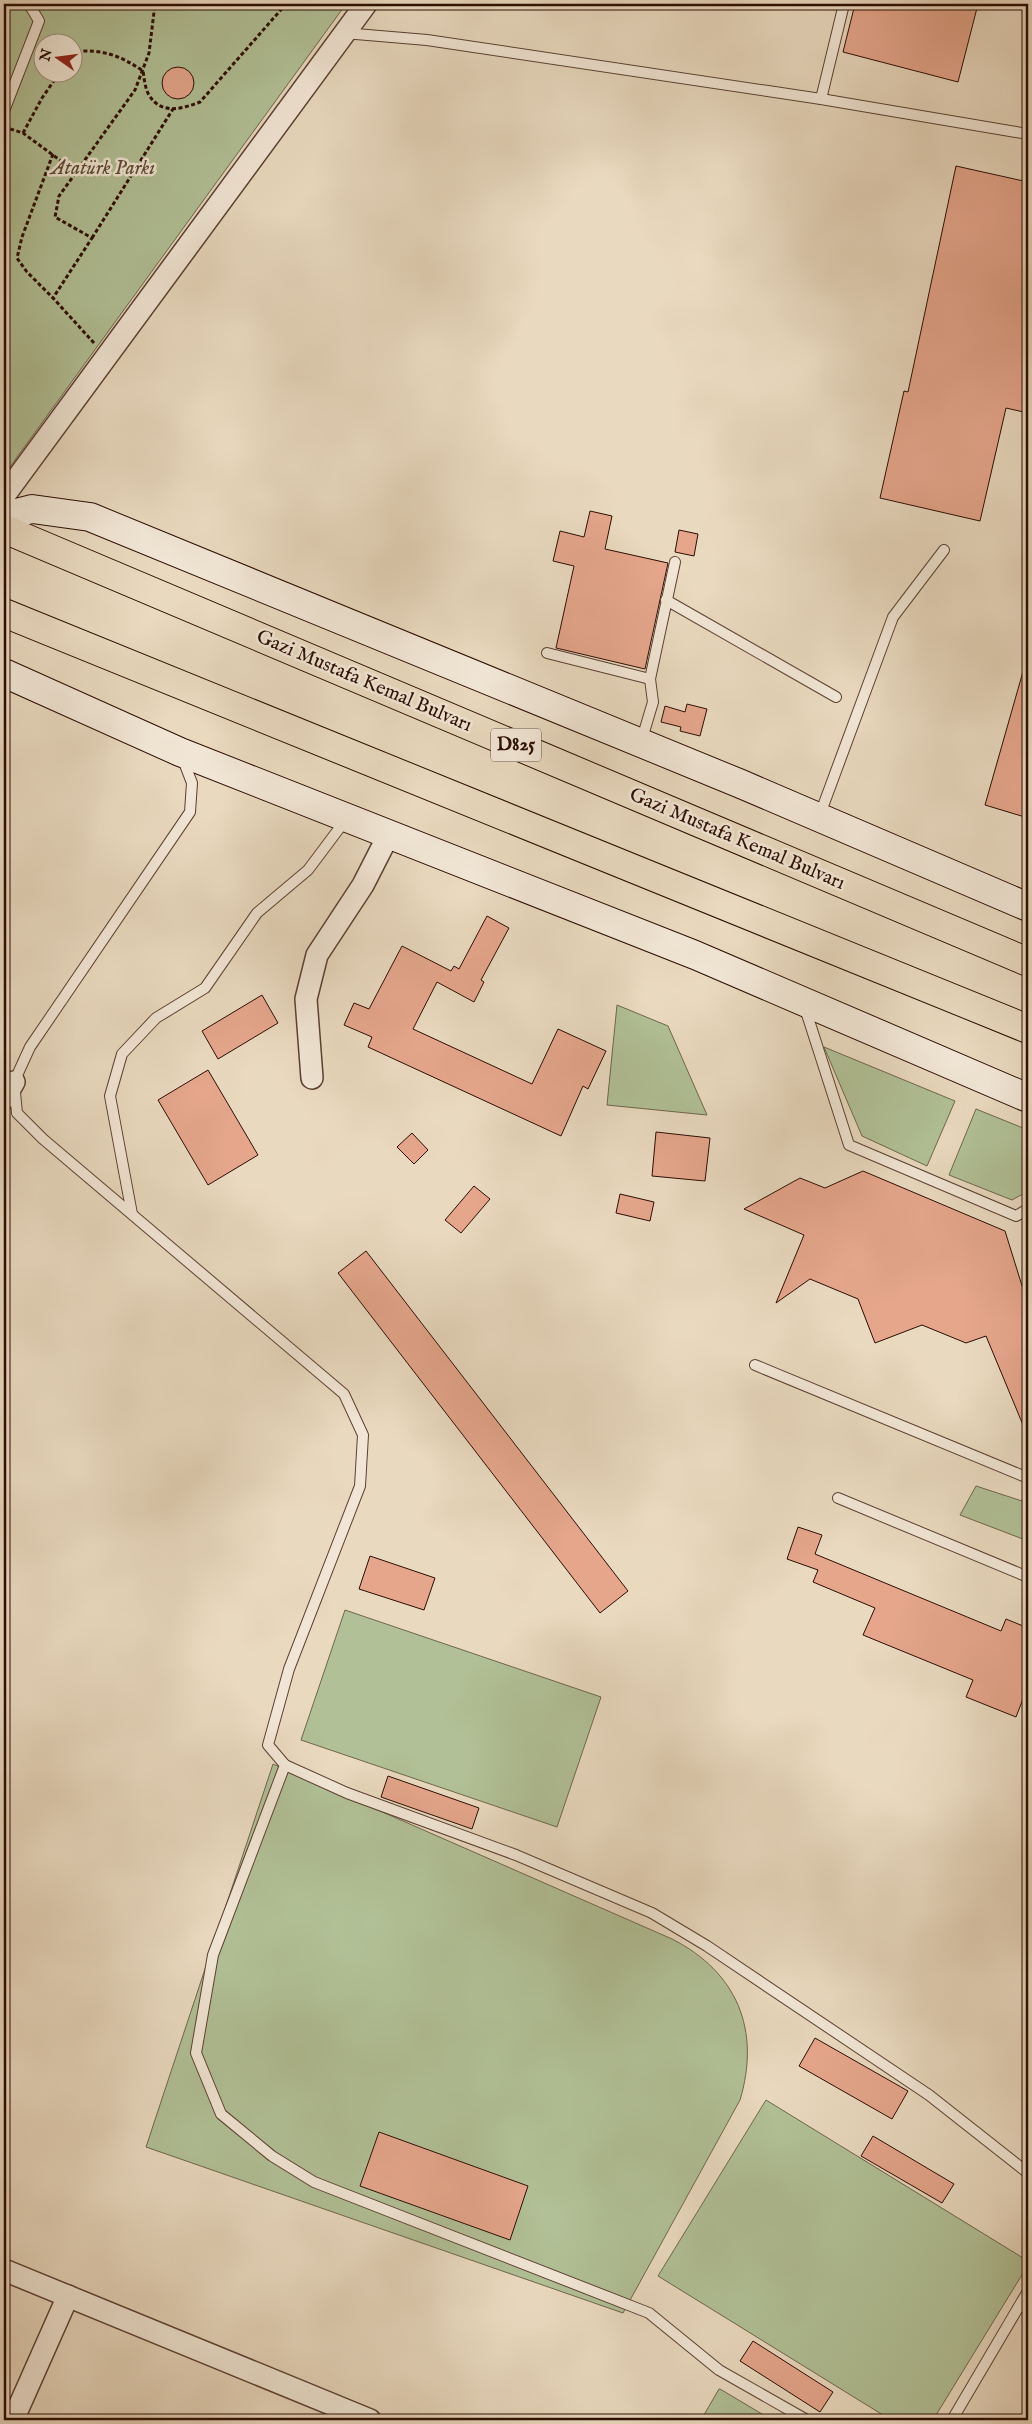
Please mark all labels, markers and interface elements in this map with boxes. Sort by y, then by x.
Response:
north arrow [32,32,82,82]
text: N [36,47,57,64]
park label: Atatürk Parkı [49,156,155,181]
street label: Gazi Mustafa Kemal Bulvarı [252,624,476,738]
road number: D825 [491,728,541,762]
street label: Gazi Mustafa Kemal Bulvarı [625,782,849,896]

